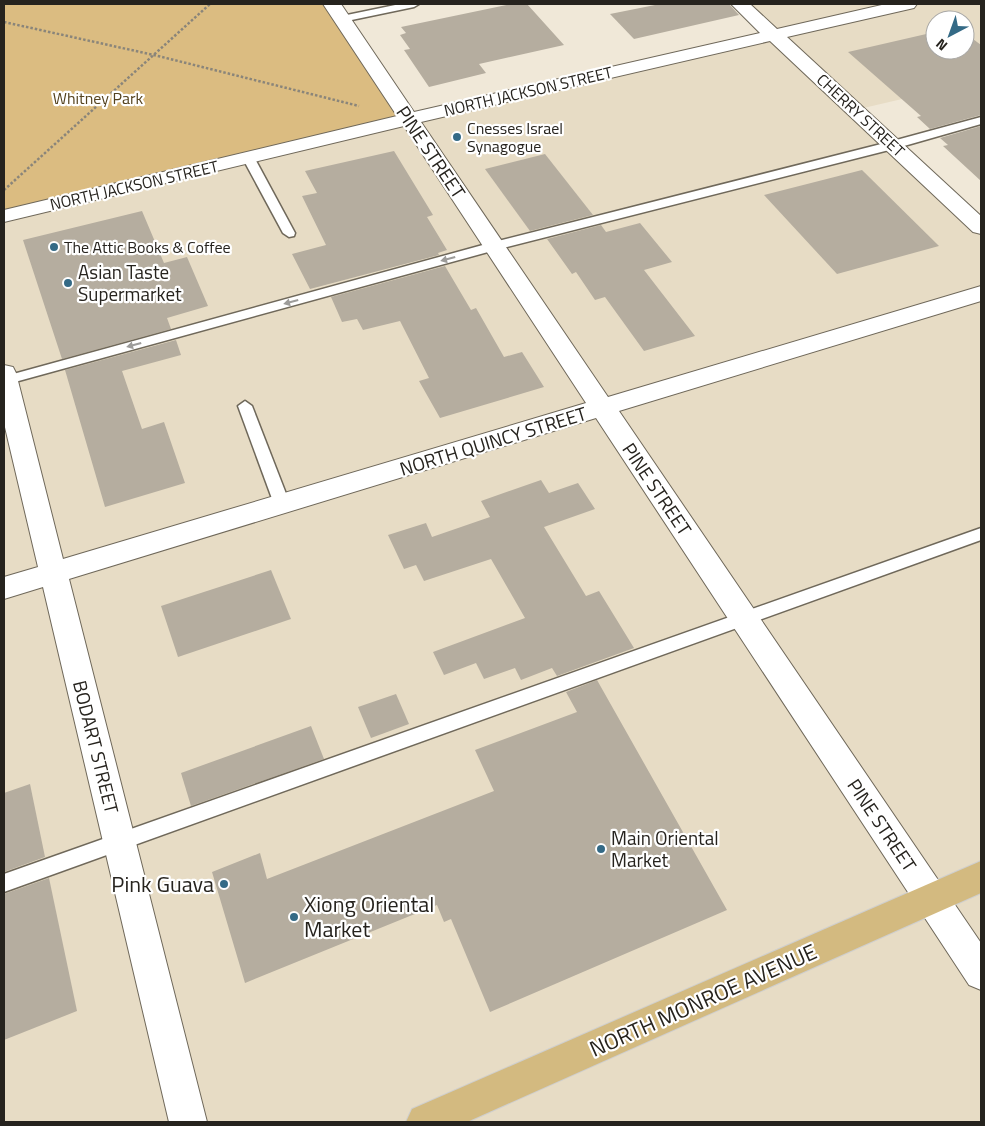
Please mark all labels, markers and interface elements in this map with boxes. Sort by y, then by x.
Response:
north arrow [925,10,975,60]
text: N [931,34,952,56]
street label: NORTH JACKSON STREET [441,60,615,122]
street label: CHERRY STREET [812,68,911,163]
park label: Whitney Park [53,86,143,110]
street label: PINE STREET [390,99,473,204]
place label: Cnesses Israel Synagogue [467,116,563,158]
marker: Cnesses Israel Synagogue [451,131,463,143]
street label: NORTH JACKSON STREET [47,154,221,216]
place label: The Attic Books & Coffee [64,235,231,259]
marker: The Attic Books & Coffee [48,241,60,253]
one-way arrow [440,256,455,264]
place label: Asian Taste Supermarket [78,257,182,308]
marker: Asian Taste Supermarket [62,277,74,289]
one-way arrow [283,299,298,307]
one-way arrow [127,342,142,350]
street label: NORTH QUINCY STREET [396,398,590,483]
street label: PINE STREET [616,436,699,541]
street label: BODART STREET [66,677,127,816]
street label: PINE STREET [841,772,924,877]
place label: Main Oriental Market [611,823,719,874]
marker: Main Oriental Market [595,843,607,855]
place label: Pink Guava [111,867,214,901]
marker: Pink Guava [218,878,230,890]
place label: Xiong Oriental Market [304,887,434,946]
marker: Xiong Oriental Market [288,911,300,923]
street label: NORTH MONROE AVENUE [584,935,822,1065]

